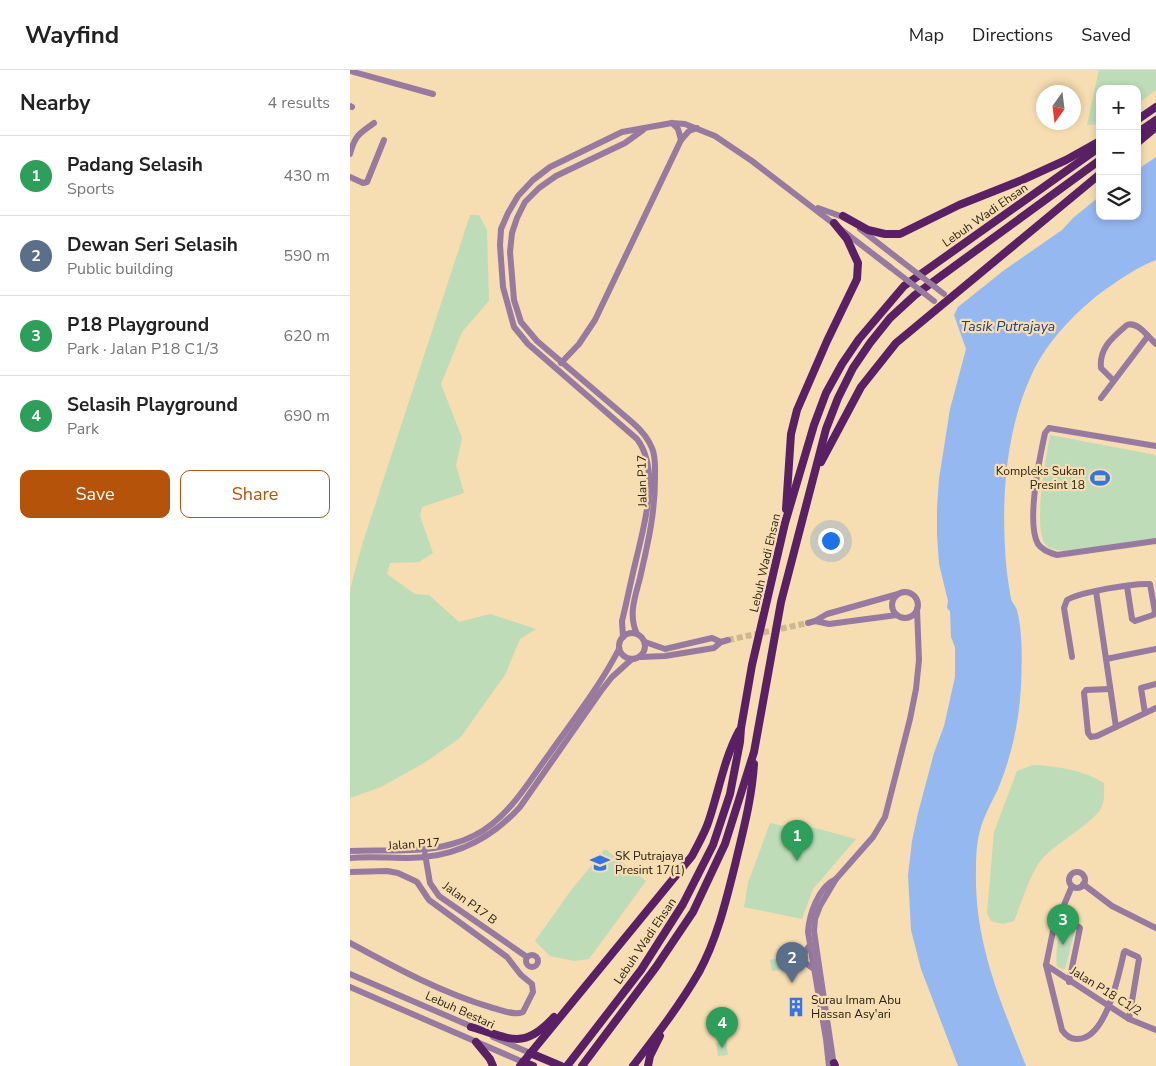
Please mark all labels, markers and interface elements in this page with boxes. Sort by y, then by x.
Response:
text: Wayfind [25,19,119,51]
text: Map [909,23,944,47]
text: Directions [972,23,1053,47]
text: Saved [1081,23,1131,47]
north arrow [1036,85,1081,130]
map controls [1096,85,1141,220]
button: + [1096,85,1141,130]
text: Nearby [20,89,90,117]
text: 4 results [268,92,330,114]
button: − [1096,130,1141,175]
text: Padang Selasih [67,152,203,178]
text: 1 [31,165,41,187]
text: 430 m [283,165,330,187]
button: layers [1096,175,1141,220]
text: Sports [67,178,115,200]
street label: Lebuh Wadi Ehsan [939,179,1031,251]
text: Dewan Seri Selasih [67,232,238,258]
text: 2 [31,245,41,267]
text: 590 m [283,245,330,267]
text: Public building [67,258,173,280]
text: P18 Playground [67,312,209,338]
water label: Tasik Putrajaya [961,317,1055,336]
text: 3 [31,325,41,347]
text: 620 m [283,325,330,347]
text: Park · Jalan P18 C1/3 [67,338,219,360]
text: Selasih Playground [67,392,238,418]
text: 4 [31,405,41,427]
text: 690 m [283,405,330,427]
text: Park [67,418,99,440]
street label: Jalan P17 [634,455,650,508]
place label: Kompleks Sukan Presint 18 [996,463,1085,493]
sports icon: Kompleks Sukan Presint 18 [1089,467,1111,489]
button: Save [20,470,170,518]
button: Share [180,470,330,518]
street label: Lebuh Wadi Ehsan [746,512,784,614]
your location [818,528,844,554]
pin: 1 [781,820,813,861]
street label: Jalan P17 [386,834,441,854]
place label: SK Putrajaya Presint 17(1) [615,848,685,878]
school or university icon: SK Putrajaya Presint 17(1) [589,852,611,874]
street label: Jalan P17 B [439,877,500,928]
street label: Lebuh Wadi Ehsan [610,895,680,987]
pin: 3 [1047,904,1079,945]
pin: 2 [776,942,808,983]
street label: Jalan P18 C1/2 [1067,962,1145,1019]
street label: Lebuh Bestari [423,988,497,1032]
place label: Surau Imam Abu Hassan Asy'ari [811,992,901,1022]
building icon: Surau Imam Abu Hassan Asy'ari [785,996,807,1018]
pin: 4 [706,1007,738,1048]

